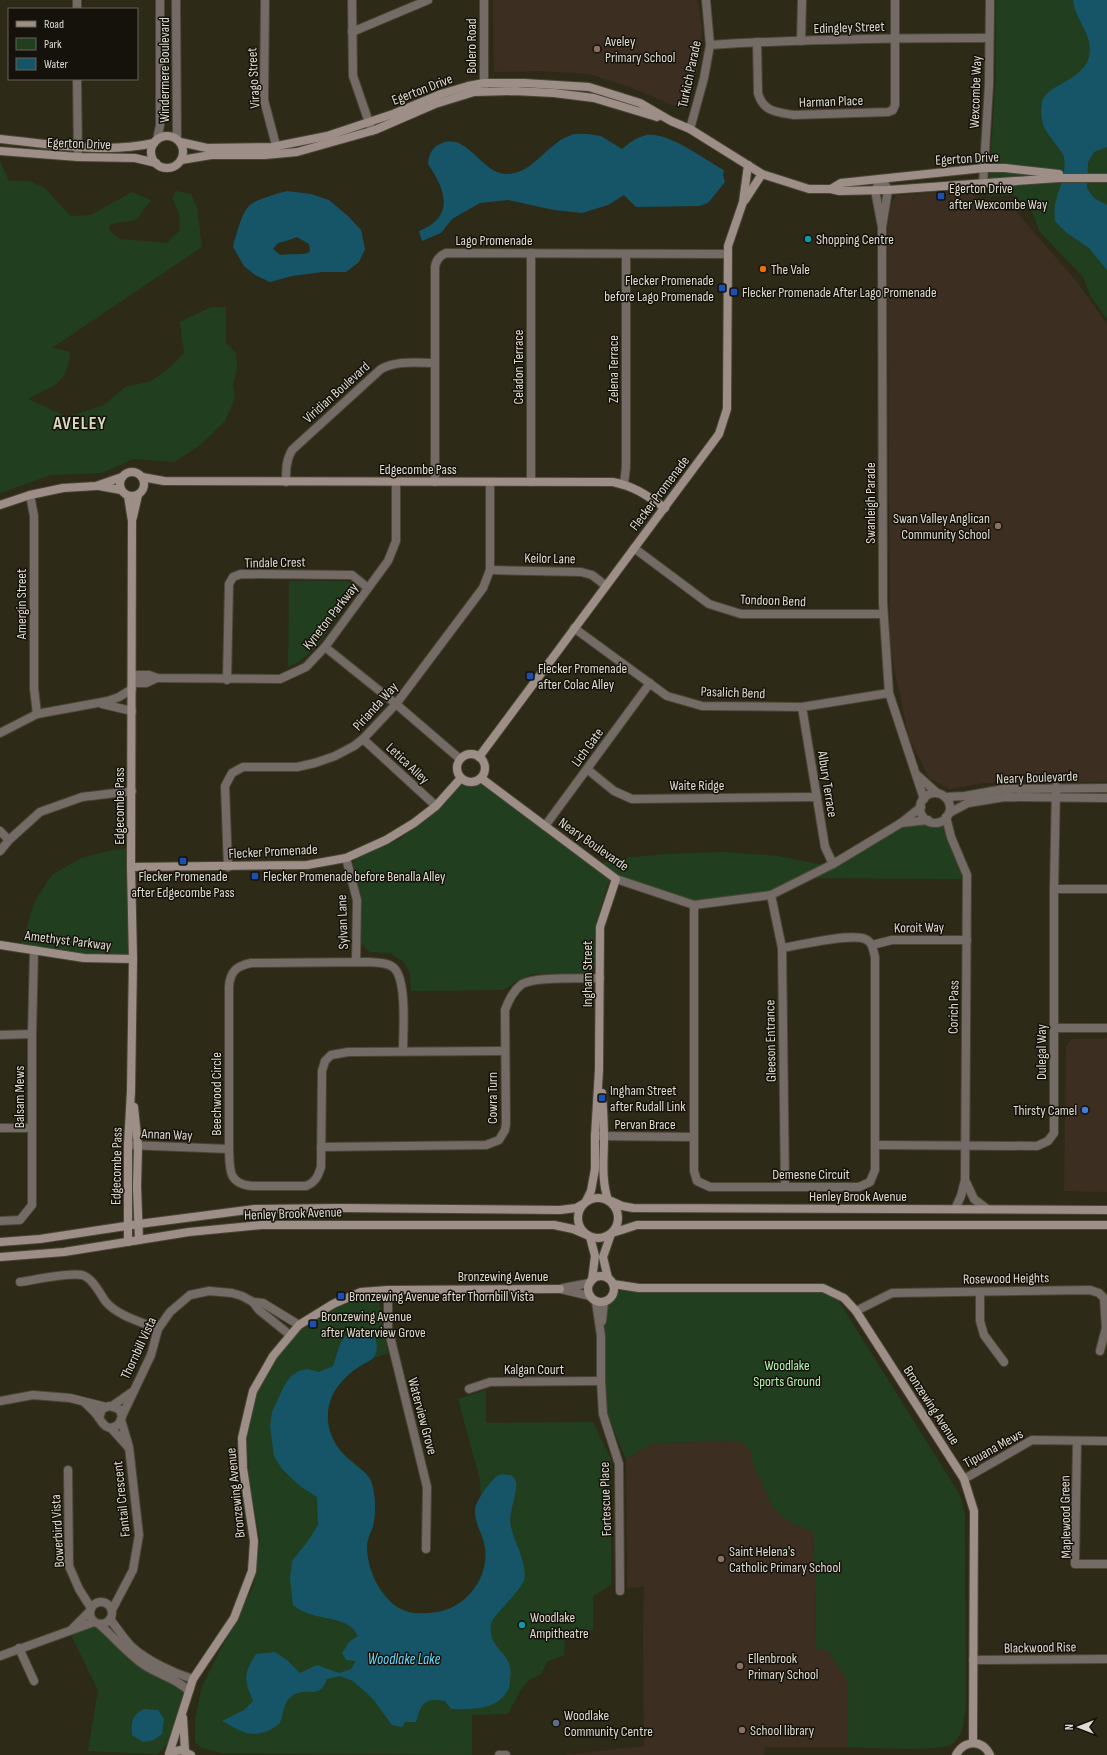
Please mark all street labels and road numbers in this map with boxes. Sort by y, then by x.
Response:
street label: Windermere Boulevard [156,17,173,123]
street label: Bolero Road [463,18,480,74]
street label: Edingley Street [813,18,885,37]
street label: Turkich Parade [674,39,705,109]
street label: Virago Street [243,47,264,109]
street label: Wexcombe Way [966,55,985,129]
street label: Egerton Drive [389,70,455,109]
street label: Harman Place [799,92,863,111]
street label: Egerton Drive [47,134,111,153]
street label: Egerton Drive [935,148,999,169]
street label: Lago Promenade [455,232,533,249]
street label: Celadon Terrace [510,330,527,404]
street label: Zelena Terrace [605,335,622,403]
street label: Viridian Boulevard [299,358,373,427]
street label: Flecker Promenade [626,453,693,534]
street label: Edgecombe Pass [379,461,457,478]
street label: Swanleigh Parade [862,462,879,544]
street label: Keilor Lane [524,550,576,567]
street label: Tindale Crest [244,553,306,572]
street label: Amergin Street [13,569,30,640]
street label: Kyneton Parkway [299,579,362,653]
street label: Tondoon Bend [740,591,806,610]
street label: Pirianda Way [349,678,402,734]
street label: Pasalich Bend [700,683,766,702]
street label: Lich Gate [568,725,607,770]
street label: Letica Alley [383,739,433,788]
street label: Albury Terrace [814,749,841,818]
street label: Edgecombe Pass [111,767,128,845]
street label: Neary Boulevarde [996,768,1078,787]
street label: Waite Ridge [670,777,724,794]
street label: Neary Boulevarde [555,814,632,875]
street label: Flecker Promenade [228,841,318,862]
street label: Sylvan Lane [333,894,352,950]
street label: Koroit Way [894,919,945,936]
street label: Amethyst Parkway [23,927,113,954]
street label: Ingham Street [579,941,596,1007]
street label: Corich Pass [945,980,962,1034]
street label: Gleeson Entrance [761,1000,780,1082]
street label: Dulegal Way [1033,1023,1050,1080]
street label: Beechwood Circle [208,1052,225,1136]
street label: Balsam Mews [11,1066,28,1128]
street label: Cowra Turn [484,1072,501,1124]
street label: Pervan Brace [614,1116,676,1133]
street label: Annan Way [140,1125,193,1144]
street label: Edgecombe Pass [107,1127,126,1205]
street label: Demesne Circuit [772,1166,850,1183]
street label: Henley Brook Avenue [809,1188,907,1205]
street label: Henley Brook Avenue [244,1203,342,1224]
street label: Bronzewing Avenue [458,1268,548,1285]
street label: Rosewood Heights [963,1269,1049,1288]
street label: Thornbill Vista [117,1314,160,1382]
street label: Kalgan Court [504,1361,564,1378]
street label: Bronzewing Avenue [900,1363,963,1448]
street label: Waterview Grove [404,1376,441,1457]
street label: Tipuana Mews [960,1425,1026,1472]
street label: Bronzewing Avenue [222,1447,249,1539]
street label: Fantail Crescent [109,1460,134,1538]
street label: Fortescue Place [596,1462,615,1536]
street label: Maplewood Green [1056,1475,1075,1559]
street label: Bowerbird Vista [47,1494,68,1568]
street label: Blackwood Rise [1004,1638,1076,1657]

